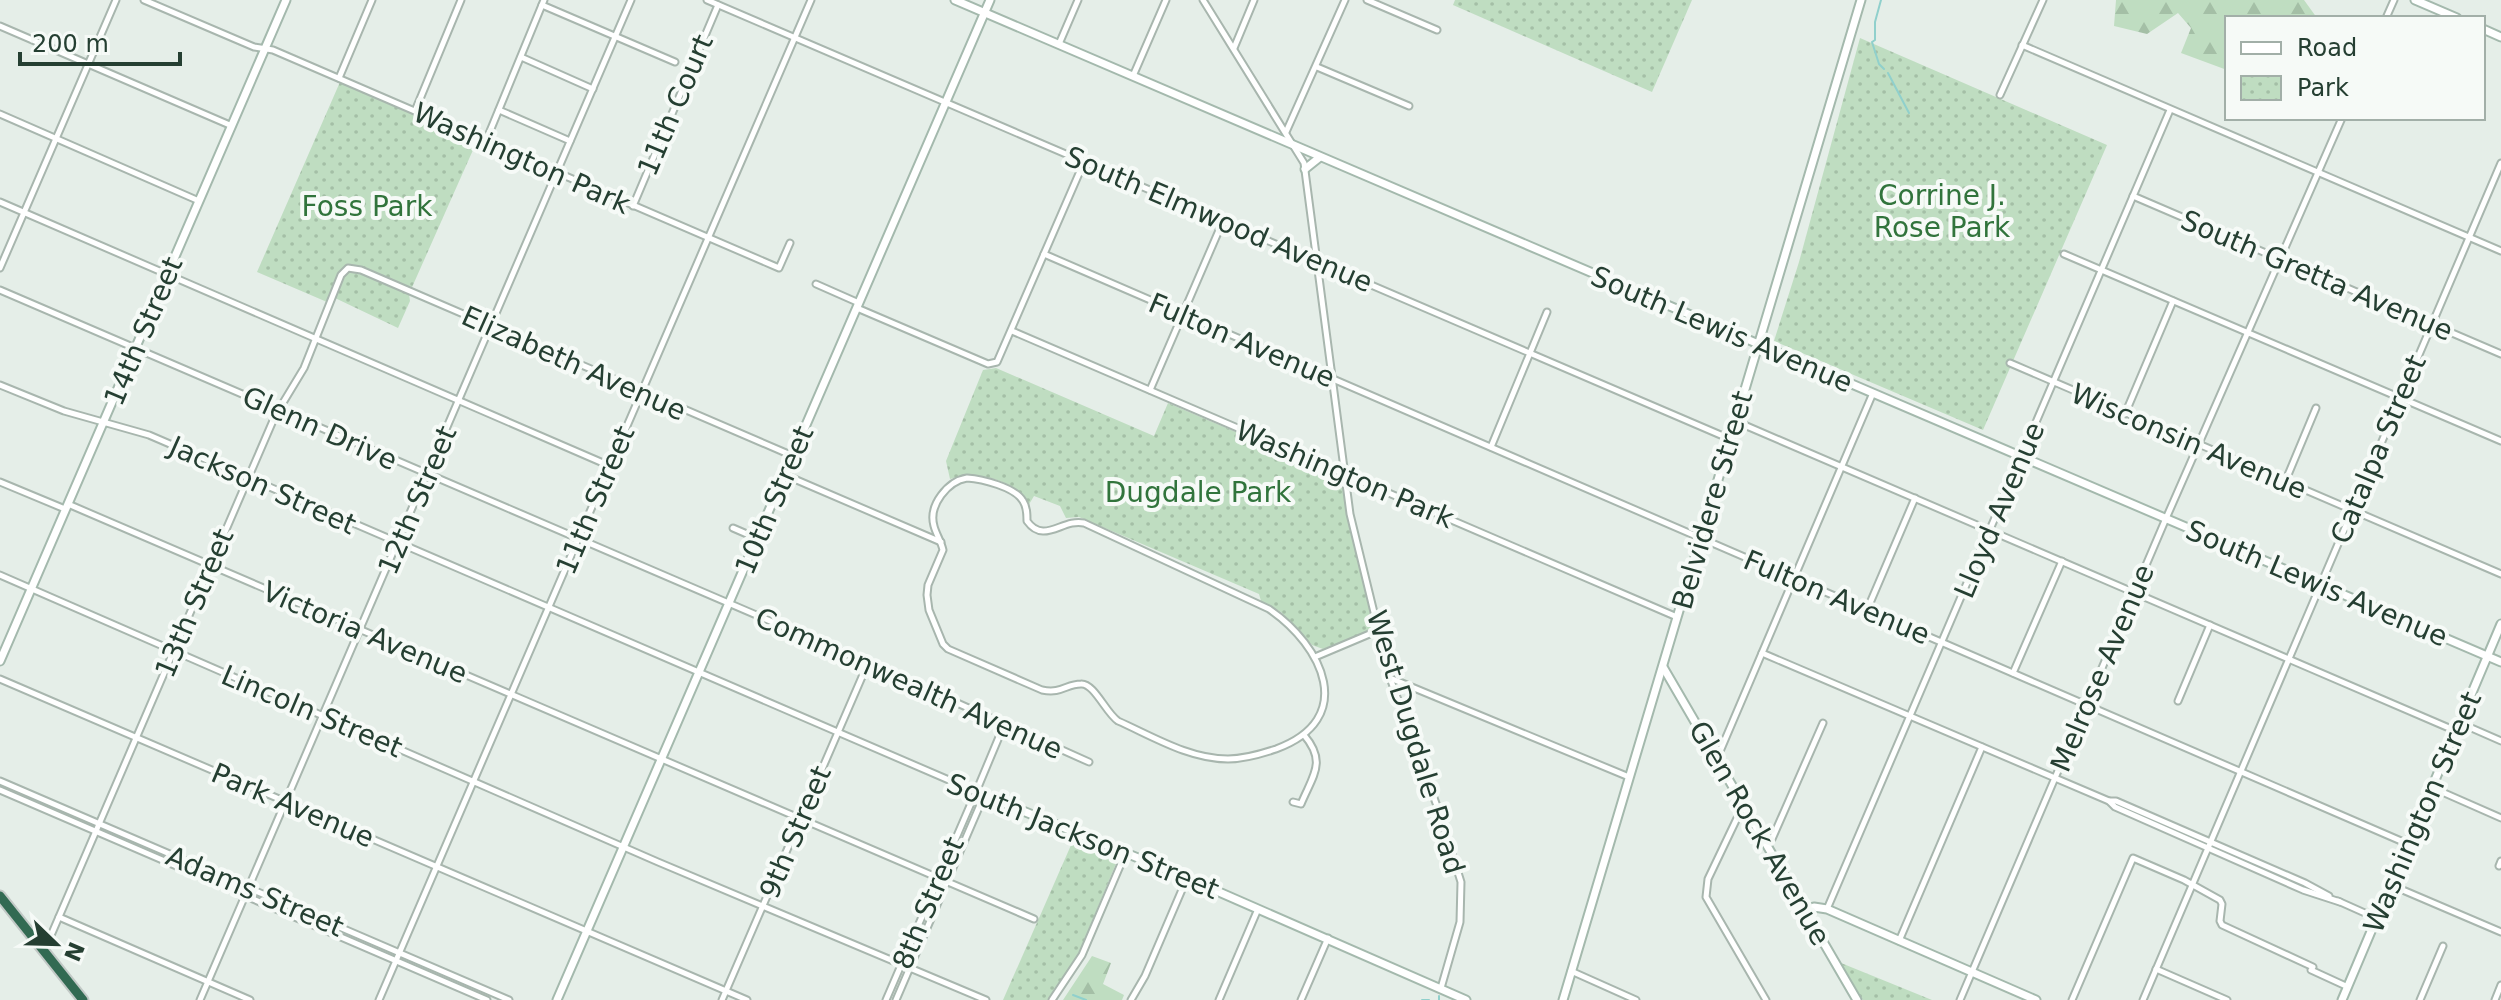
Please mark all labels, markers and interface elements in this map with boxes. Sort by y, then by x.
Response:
scale bar [20,16,180,66]
legend [2225,16,2485,120]
text: 200 m [32,30,109,58]
street label: 11th Court [631,30,720,181]
text: Road [2297,34,2357,62]
text: Park [2297,74,2349,102]
street label: Washington Park [408,96,636,221]
street label: South Elmwood Avenue [1060,140,1378,299]
park label: Corrine J. Rose Park [1874,179,2011,244]
park label: Foss Park [302,190,433,223]
street label: South Gretta Avenue [2176,203,2458,348]
street label: 14th Street [97,252,190,411]
street label: South Lewis Avenue [1586,259,1857,400]
street label: Fulton Avenue [1144,286,1340,395]
street label: Elizabeth Avenue [457,299,691,428]
street label: Catalpa Street [2324,350,2433,548]
street label: Wisconsin Avenue [2066,377,2312,506]
street label: Glenn Drive [237,380,402,477]
street label: Belvidere Street [1666,387,1759,613]
street label: Washington Park [1231,414,1460,536]
street label: Lloyd Avenue [1948,417,2051,603]
street label: 12th Street [371,421,464,580]
street label: 11th Street [549,421,642,580]
street label: 10th Street [728,421,821,580]
street label: Jackson Street [163,429,361,541]
park label: Dugdale Park [1105,476,1292,509]
street label: South Lewis Avenue [2181,513,2452,654]
street label: 13th Street [148,524,241,683]
street label: Fulton Avenue [1739,543,1935,652]
street label: Melrose Avenue [2044,560,2161,777]
street label: Victoria Avenue [257,574,472,690]
street label: Commonwealth Avenue [750,601,1068,766]
street label: West Dugdale Road [1360,606,1471,878]
street label: Lincoln Street [216,659,407,764]
street label: Washington Street [2357,687,2488,938]
street label: Glen Rock Avenue [1682,715,1837,951]
street label: Park Avenue [207,756,379,855]
street label: 9th Street [753,761,838,903]
street label: South Jackson Street [942,767,1224,906]
street label: 8th Street [886,832,971,974]
street label: Adams Street [161,839,348,944]
north arrow [16,904,96,984]
text: N [59,938,89,965]

